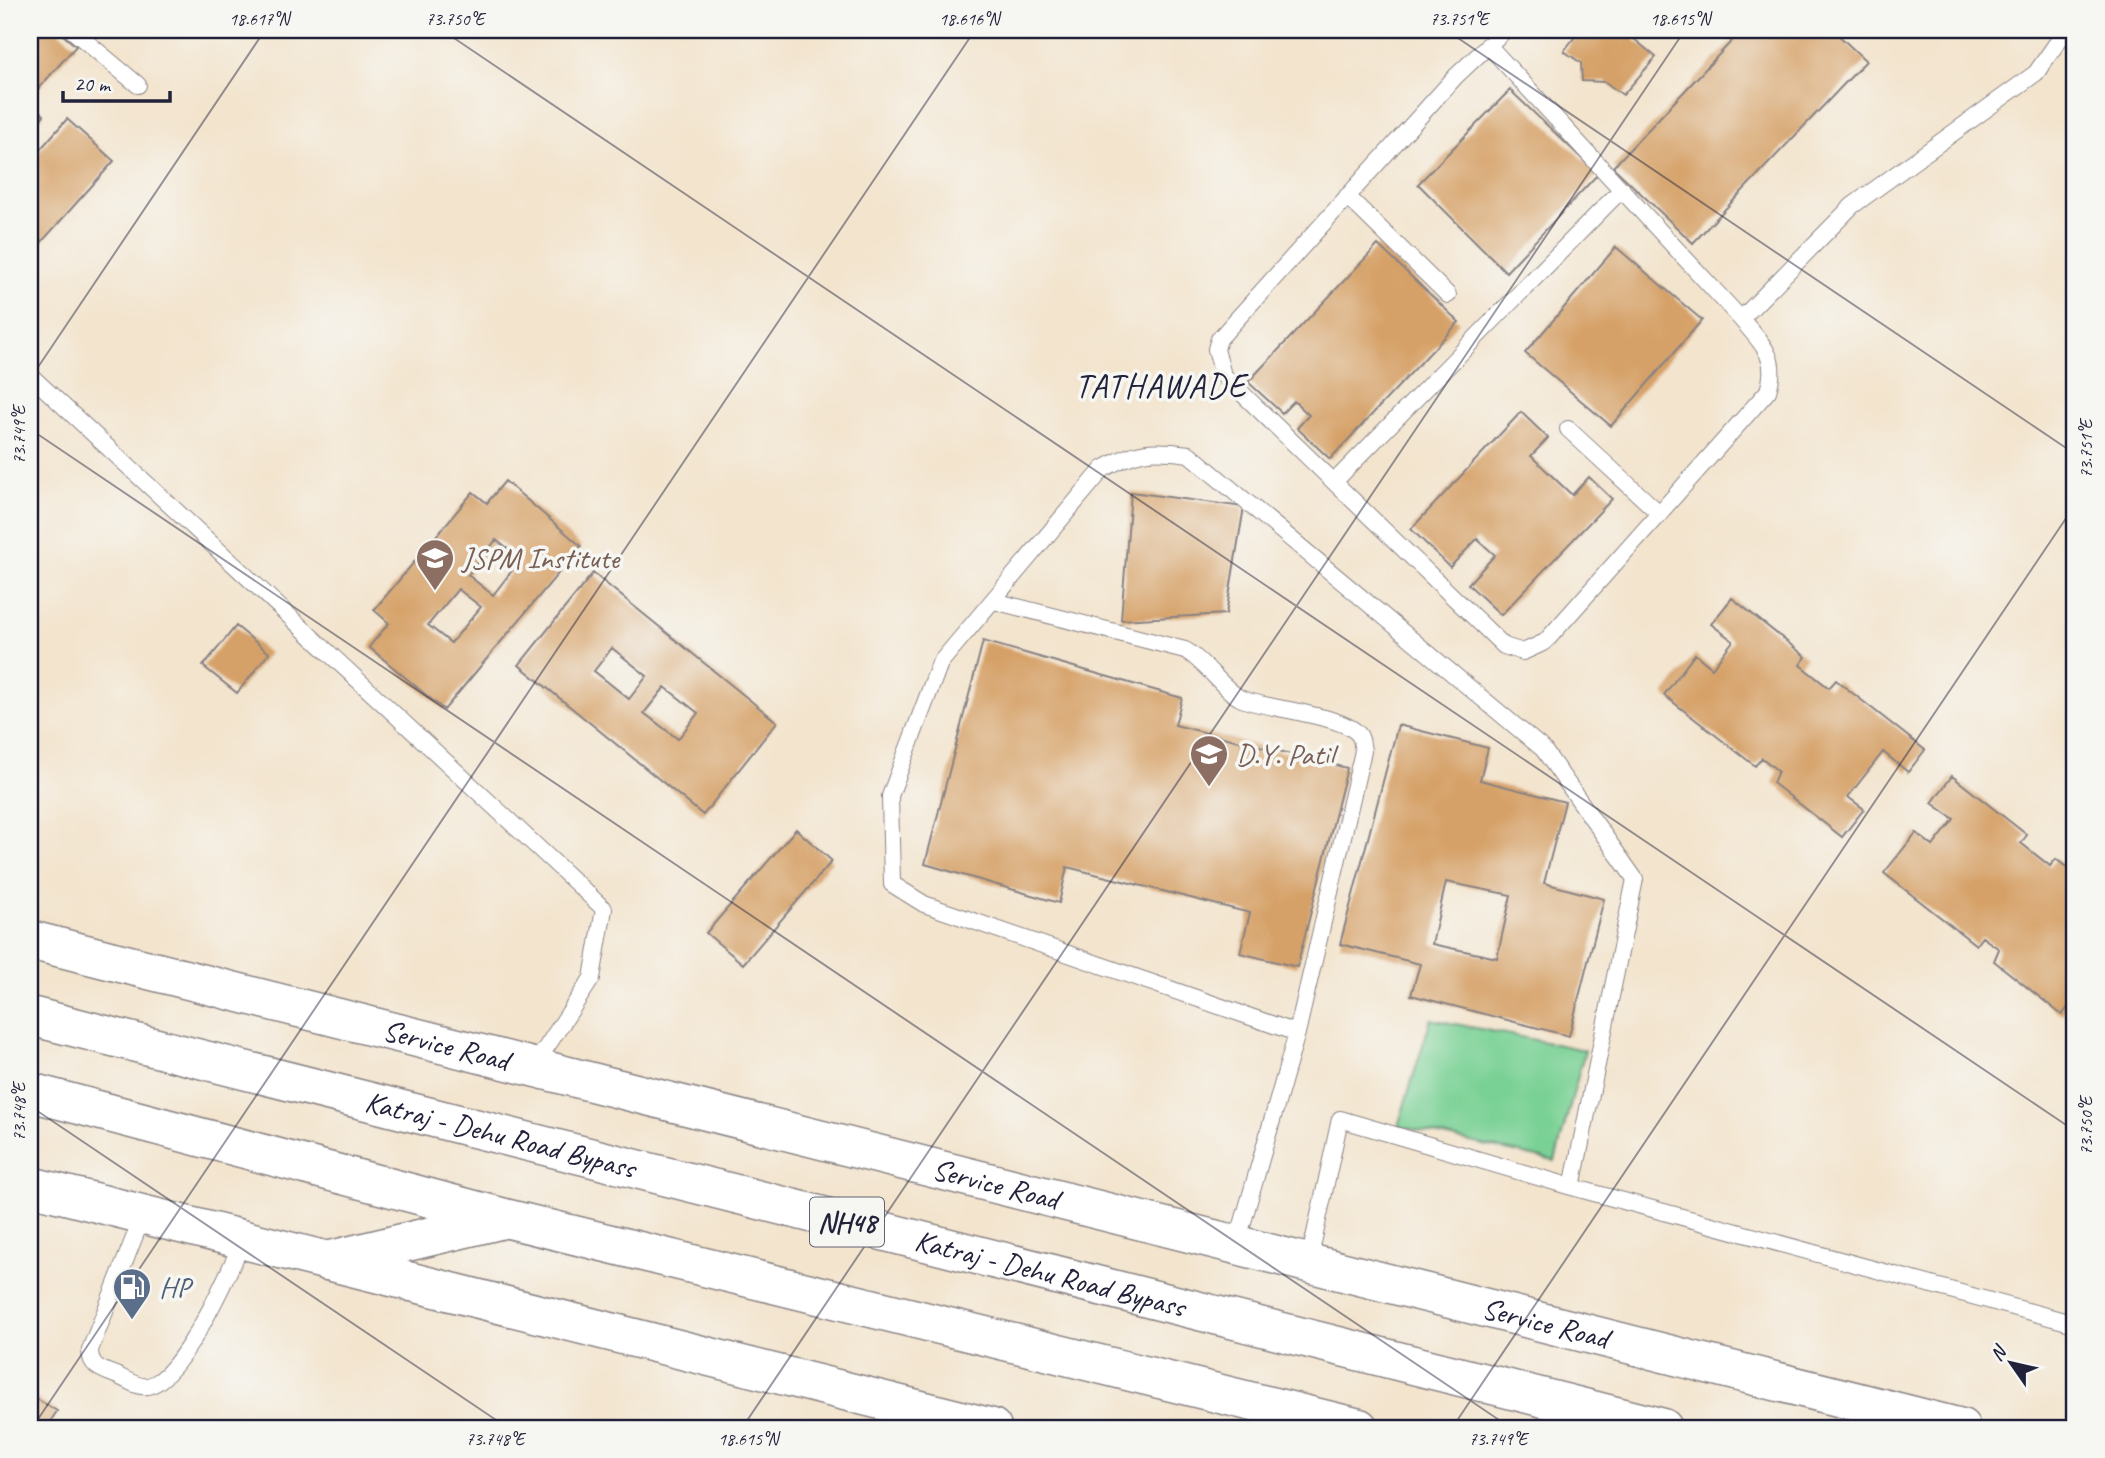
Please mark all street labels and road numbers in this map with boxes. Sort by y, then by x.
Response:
street label: Service Road [379,1011,517,1080]
street label: Katraj - Dehu Road Bypass [361,1082,642,1188]
street label: Service Road [929,1150,1067,1219]
road number: NH48 [810,1198,884,1246]
street label: Katraj - Dehu Road Bypass [911,1221,1192,1326]
street label: Service Road [1478,1289,1616,1358]

